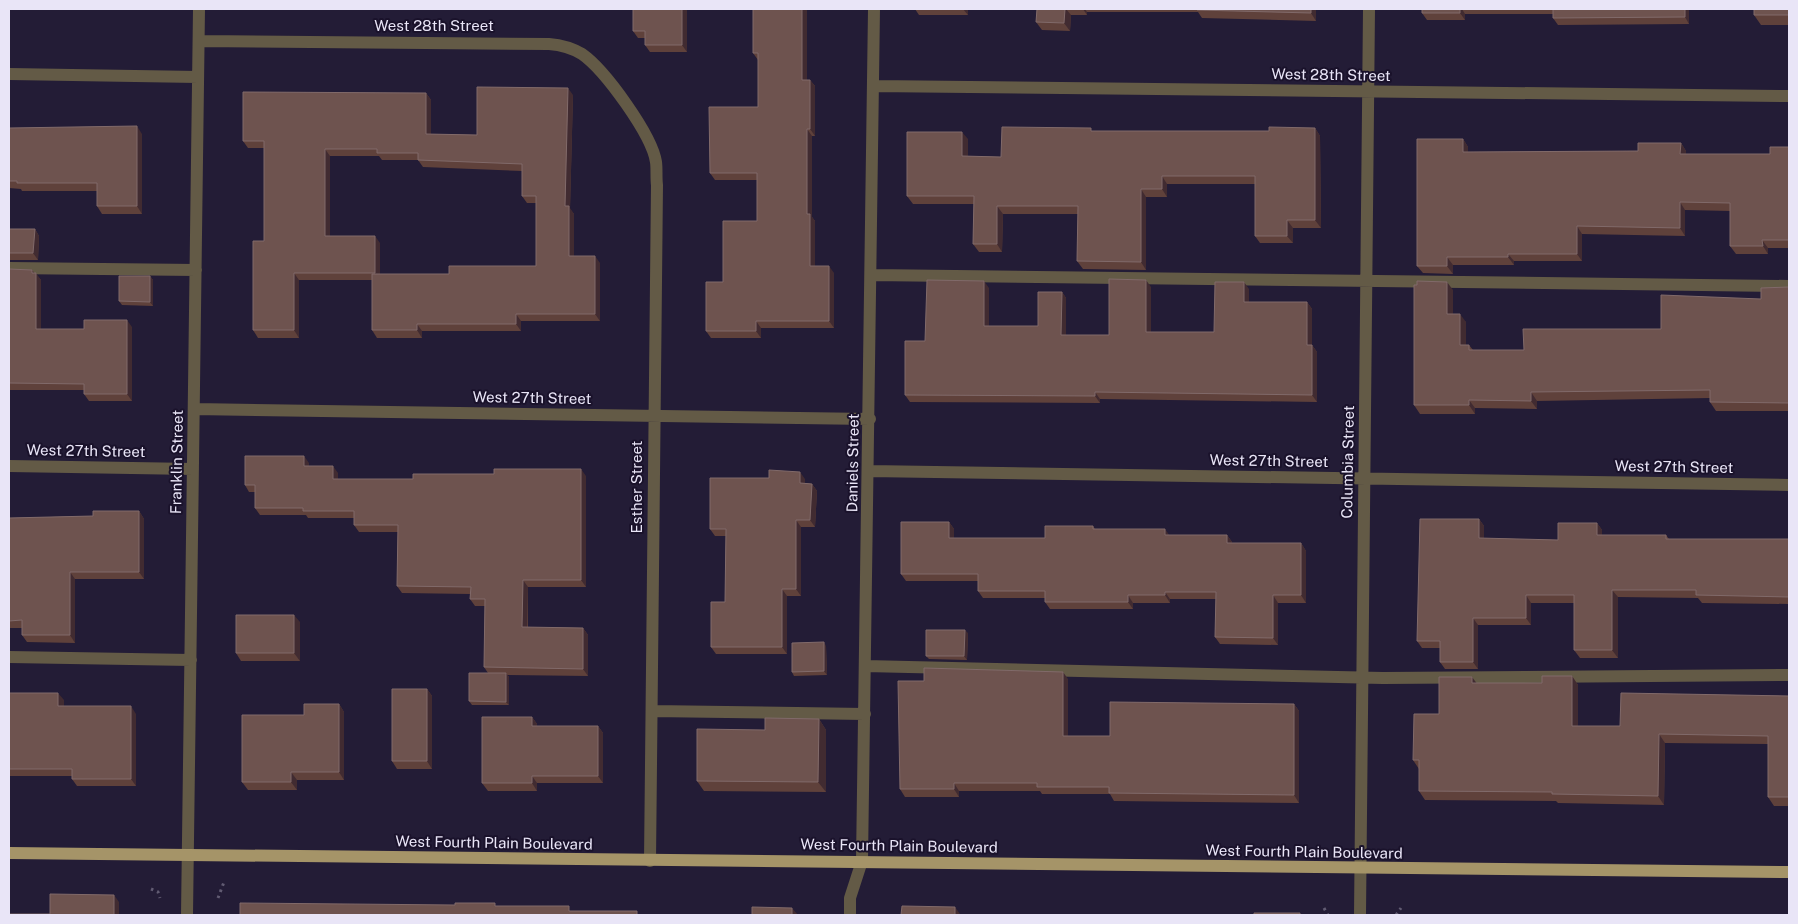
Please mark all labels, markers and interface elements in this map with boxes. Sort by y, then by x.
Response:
street label: West 28th Street [374,17,494,34]
street label: West 28th Street [1271,65,1391,84]
street label: West 27th Street [472,388,592,407]
street label: Columbia Street [1338,405,1357,519]
street label: Franklin Street [167,410,186,514]
street label: Daniels Street [843,413,862,513]
street label: Esther Street [628,440,645,533]
street label: West 27th Street [26,441,146,460]
street label: West 27th Street [1209,451,1329,470]
street label: West 27th Street [1614,457,1734,476]
street label: West Fourth Plain Boulevard [395,832,593,853]
street label: West Fourth Plain Boulevard [800,835,998,856]
street label: West Fourth Plain Boulevard [1205,841,1403,862]

